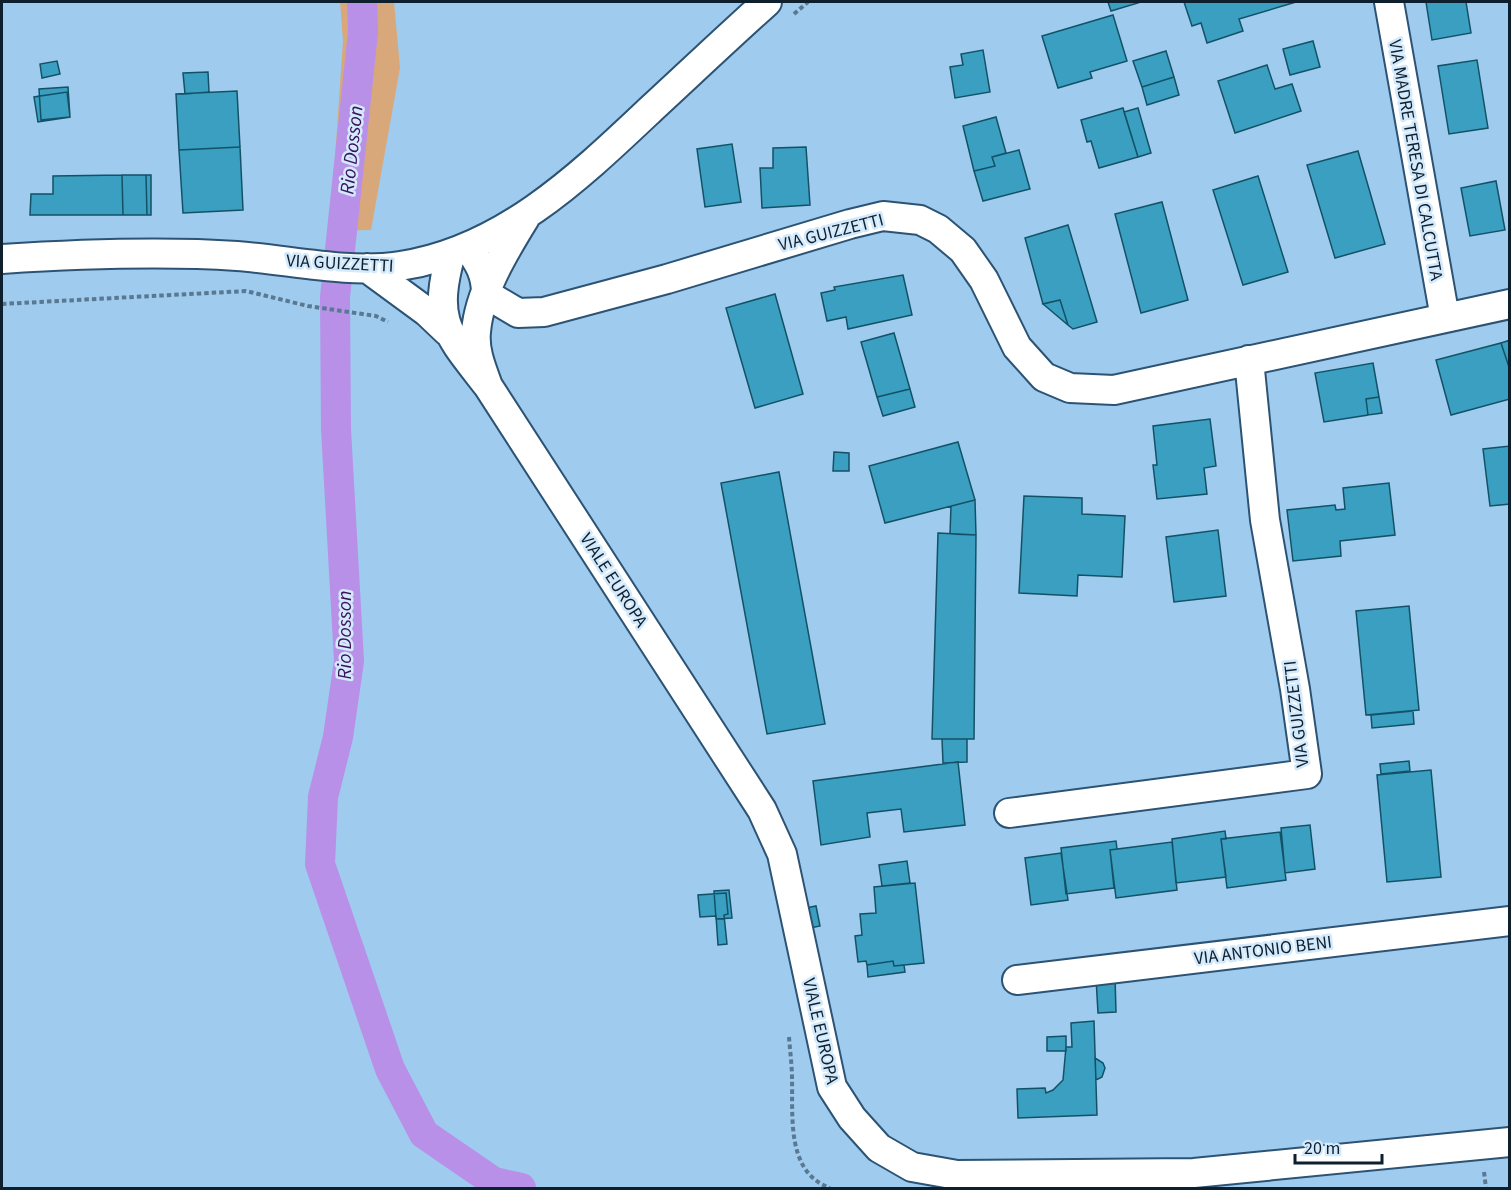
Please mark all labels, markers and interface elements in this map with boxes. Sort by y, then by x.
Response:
street label: VIA MADRE TERESA DI CALCUTTA [1382,38,1449,283]
water label: Rio Dosson [333,104,371,196]
street label: VIA GUIZZETTI [776,207,886,258]
street label: VIA GUIZZETTI [286,248,394,279]
street label: VIALE EUROPA [574,528,654,633]
water label: Rio Dosson [331,590,359,680]
street label: VIA GUIZZETTI [1278,659,1315,769]
street label: VIA ANTONIO BENI [1193,930,1333,971]
street label: VIALE EUROPA [796,976,845,1087]
scale bar [1295,1127,1382,1165]
text: 20 m [1304,1136,1340,1161]

